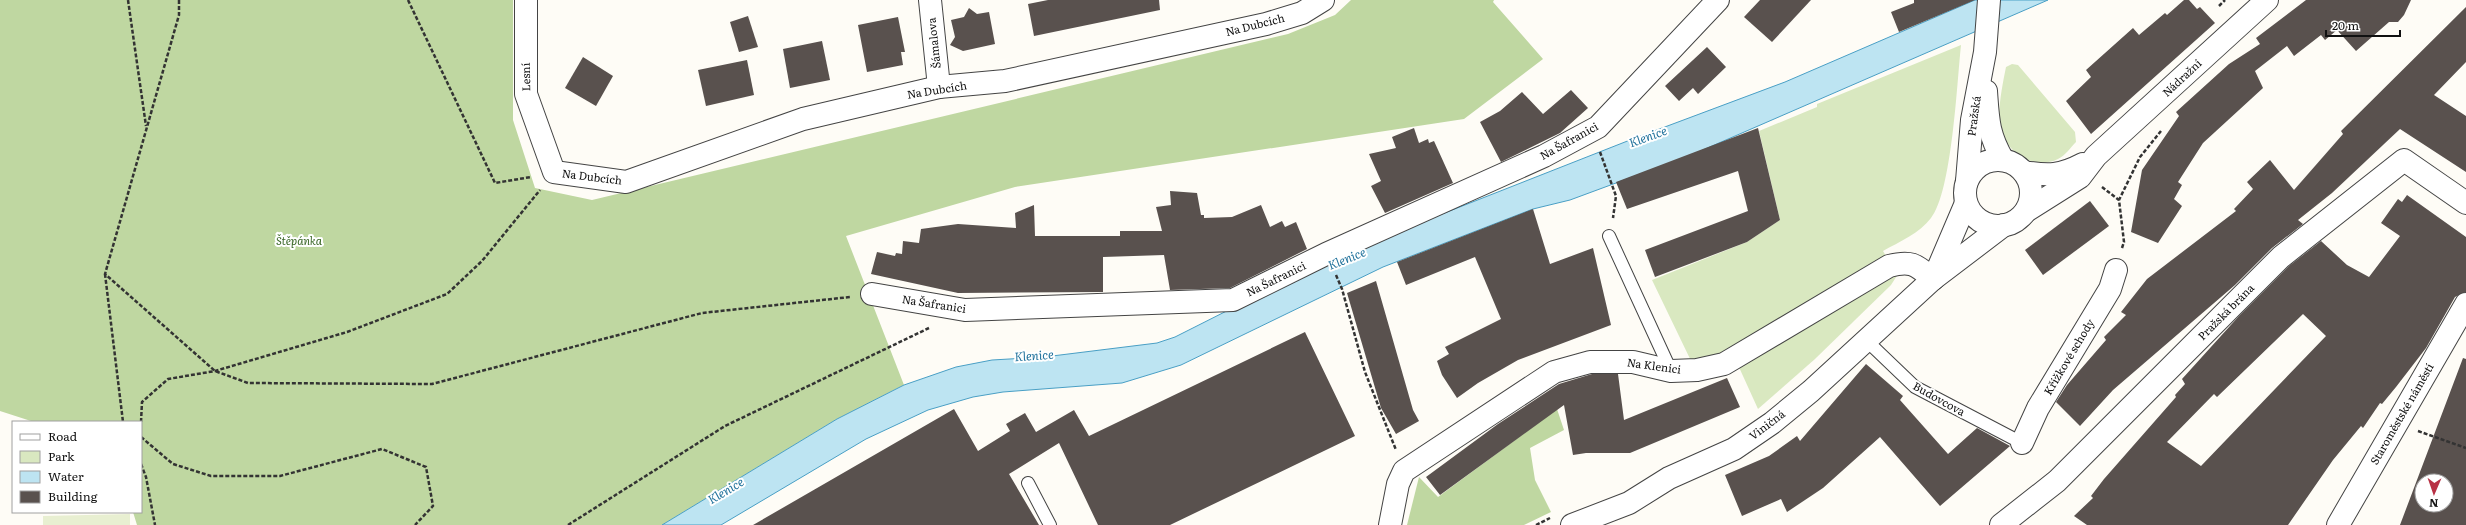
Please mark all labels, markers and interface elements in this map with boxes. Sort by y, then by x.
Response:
street label: Na Dubcích [1223,9,1286,39]
scale bar [2326,12,2400,38]
text: 20 m [2332,16,2359,34]
street label: Šámalova [922,17,944,69]
street label: Nádražní [2158,55,2205,100]
street label: Lesní [517,62,533,91]
street label: Na Dubcích [906,76,968,102]
street label: Pražská [1962,95,1984,137]
street label: Na Šafranici [1536,117,1601,163]
water label: Klenice [1626,121,1669,151]
street label: Na Dubcích [561,164,623,188]
park label: Štěpánka [276,232,323,248]
water label: Klenice [1325,242,1368,274]
street label: Na Šafranici [1243,257,1308,299]
street label: Pražská brána [2194,280,2257,343]
street label: Na Šafranici [901,290,968,316]
street label: Křížkové schody [2039,315,2098,398]
water label: Klenice [1014,345,1054,365]
street label: Na Klenici [1626,353,1682,377]
street label: Staroměstské náměstí [2365,359,2437,467]
street label: Budovcova [1911,377,1969,419]
street label: Viničná [1745,405,1788,443]
legend [12,421,142,513]
text: Road [48,427,78,445]
text: Park [48,447,75,465]
text: Water [48,467,84,485]
water label: Klenice [704,472,747,508]
north arrow [2414,473,2454,513]
text: Building [48,487,98,505]
text: N [2429,496,2439,512]

